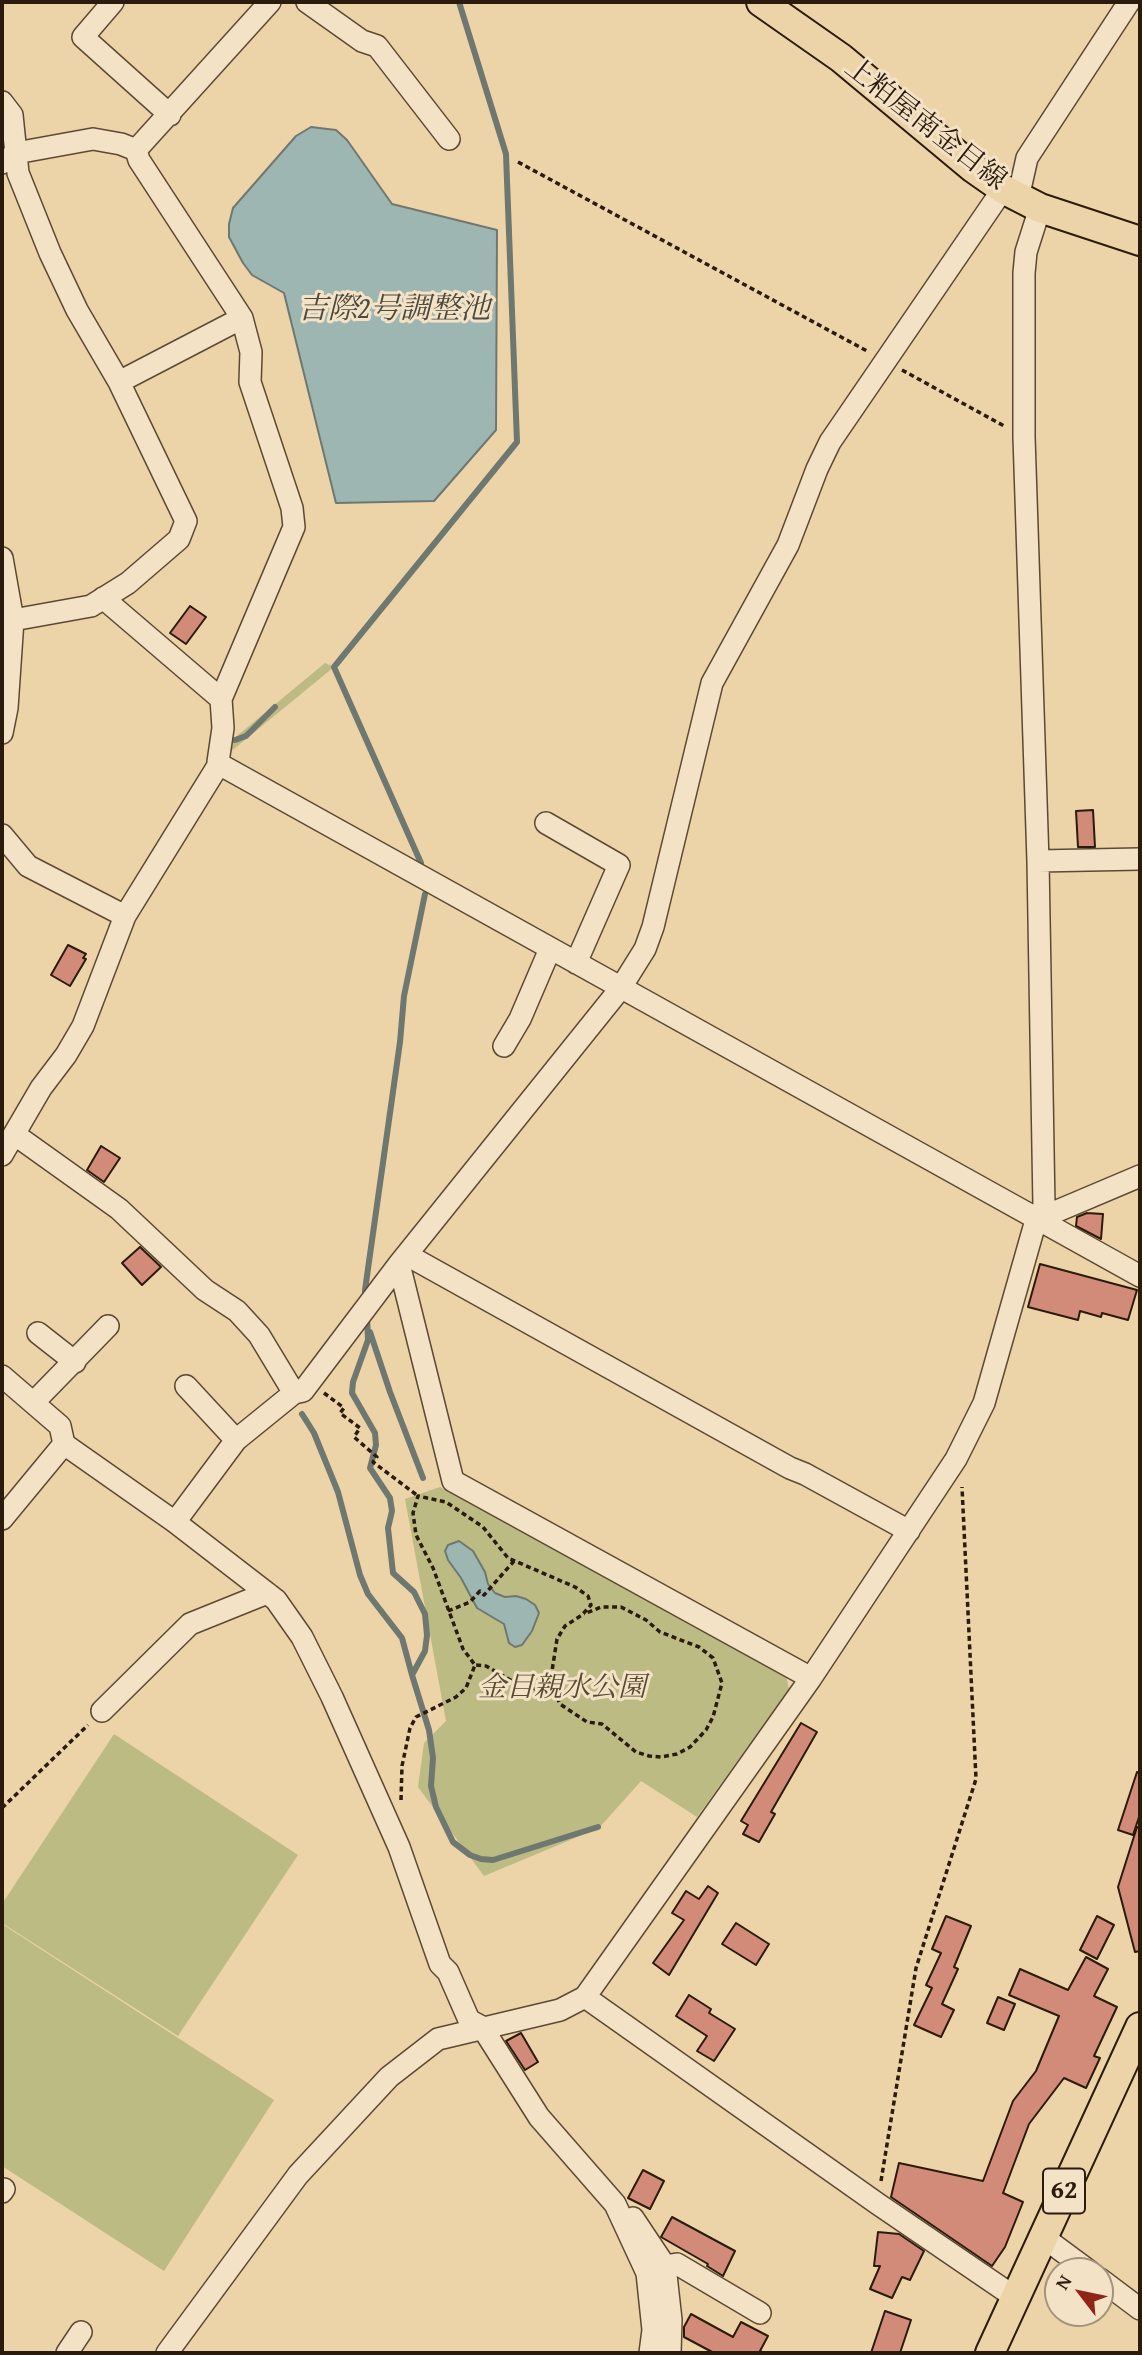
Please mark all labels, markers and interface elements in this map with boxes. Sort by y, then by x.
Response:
street label: 上粕屋南金目線 [837,51,1013,199]
water label: 吉際2号調整池 [298,292,490,328]
park label: 金目親水公園 [478,1672,646,1706]
road number: 62 [1043,2168,1085,2214]
north arrow [1044,2257,1114,2327]
text: N [1048,2269,1078,2295]

